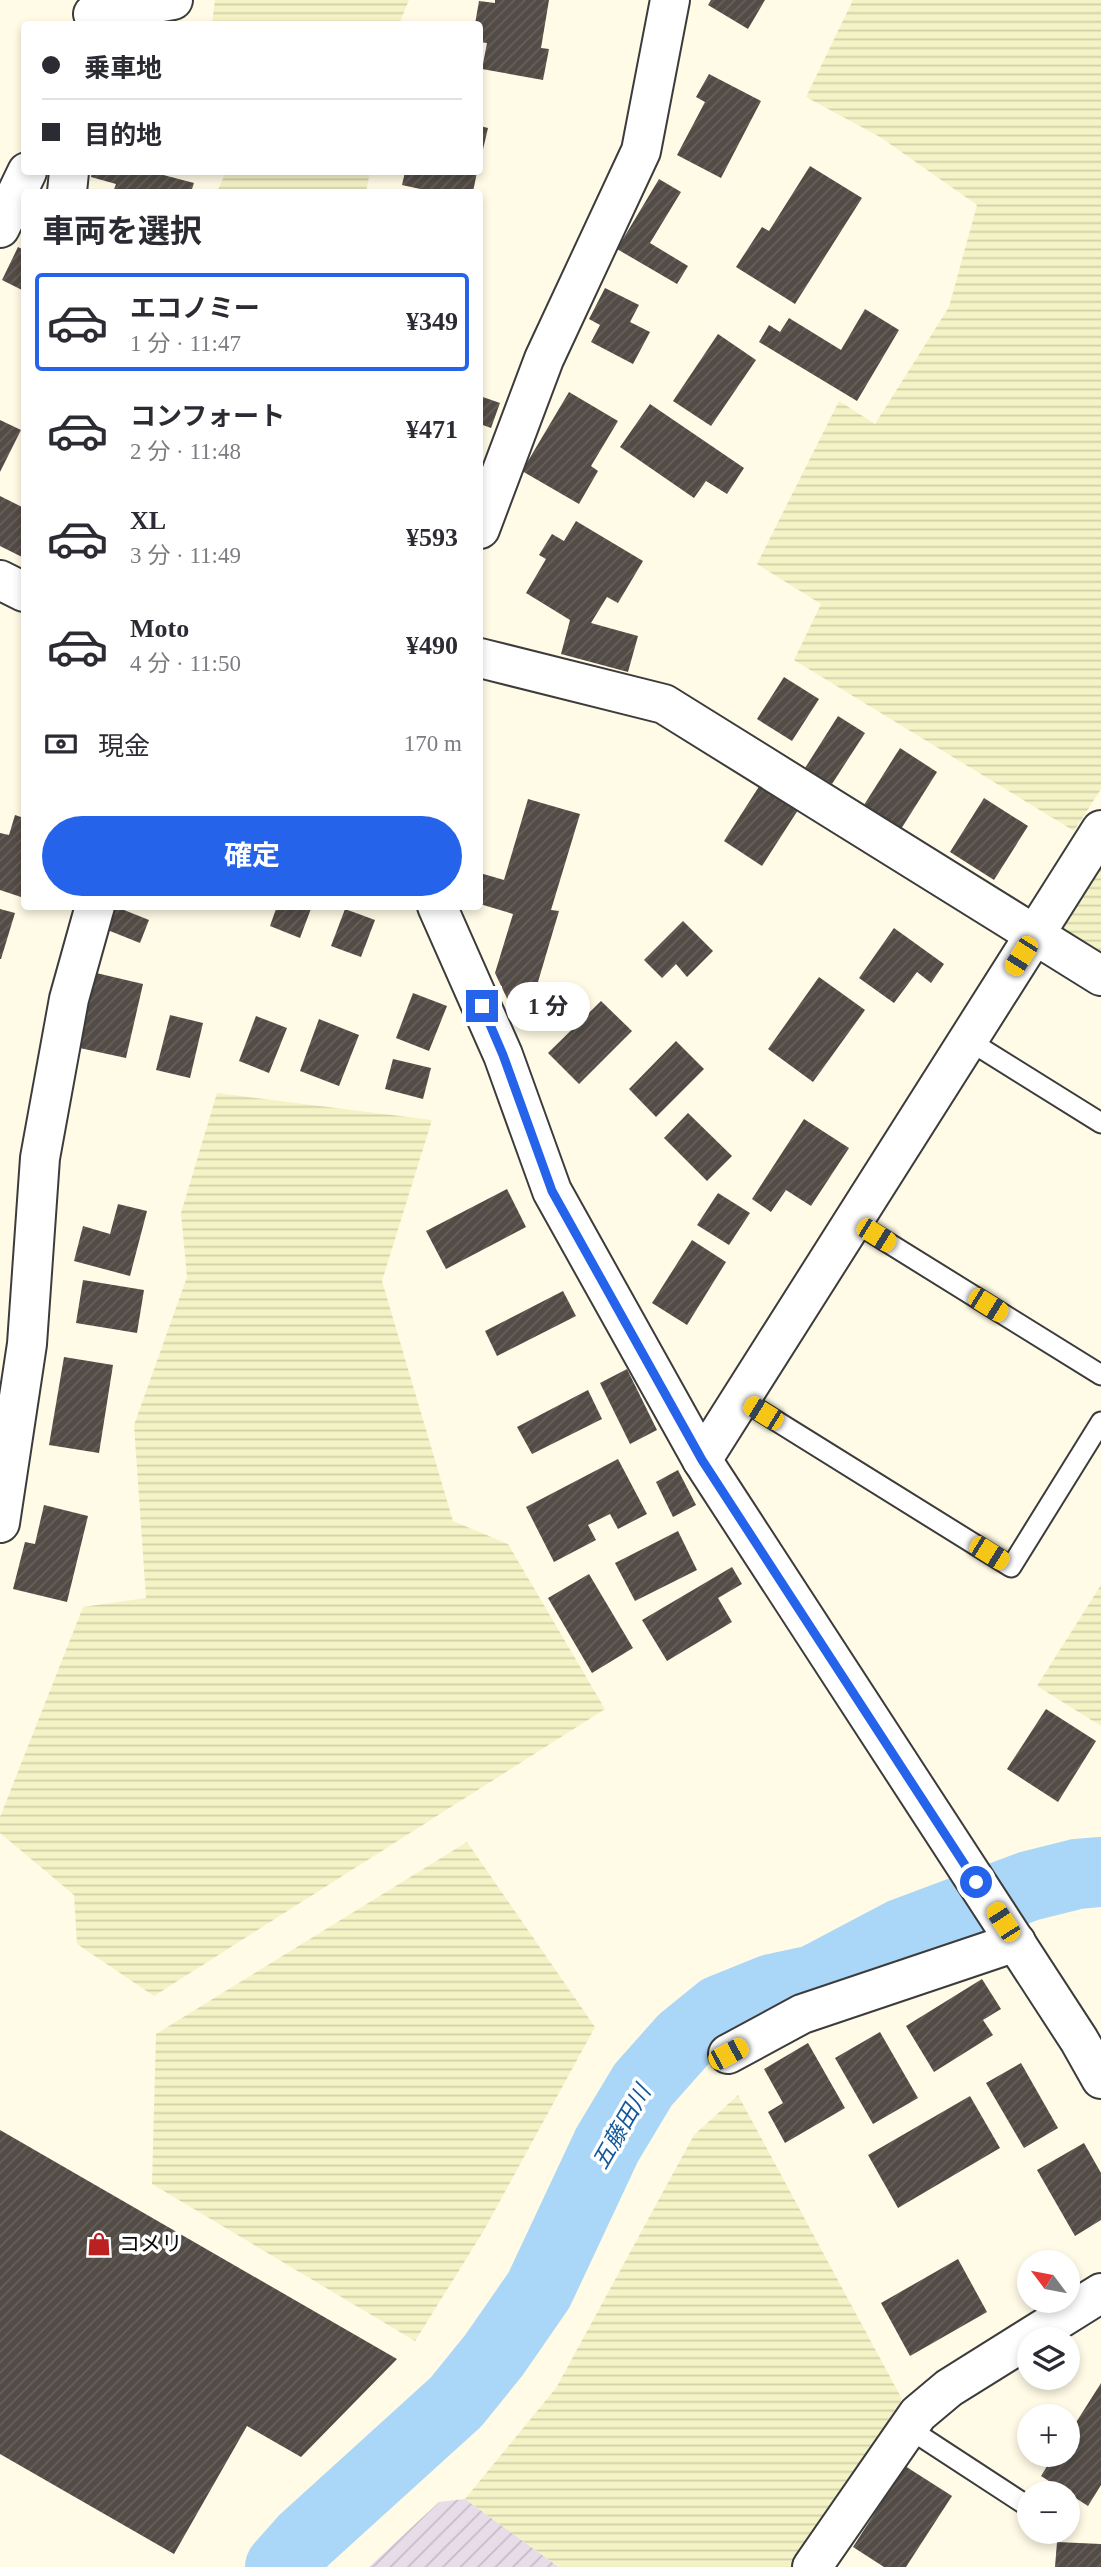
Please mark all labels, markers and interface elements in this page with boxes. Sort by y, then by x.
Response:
text: 乗車地 [84,54,162,83]
text: 目的地 [84,121,162,150]
text: 車両を選択 [42,213,202,249]
icon: car [46,291,109,354]
text: エコノミー [130,294,260,323]
text: ¥349 [406,307,458,336]
text: 1 分 · 11:47 [130,331,241,356]
icon: car [46,399,109,462]
text: コンフォート [130,402,285,431]
text: ¥471 [406,415,458,444]
text: 2 分 · 11:48 [130,439,241,464]
text: XL [130,506,166,535]
icon: car [46,507,109,570]
text: ¥593 [406,523,458,552]
text: 3 分 · 11:49 [130,543,241,568]
text: Moto [130,614,189,643]
icon: car [46,615,109,678]
text: ¥490 [406,631,458,660]
text: 4 分 · 11:50 [130,651,241,676]
icon: cash [42,725,80,763]
text: 170 m [404,731,462,756]
text: 現金 [98,732,150,761]
button: 確定 [42,816,462,896]
car [1001,933,1042,979]
callout: 1 分 [506,982,590,1030]
route end [466,990,498,1022]
text: 1 分 [528,994,568,1019]
car [853,1215,900,1255]
car [965,1285,1012,1325]
car [740,1393,787,1433]
car [966,1533,1013,1573]
route start [960,1866,992,1898]
car [983,1899,1024,1945]
car [705,2035,752,2073]
water label: 五藤田川 [588,2079,657,2173]
shop icon: コメリ [85,2230,113,2258]
place label: コメリ [119,2232,182,2256]
north arrow [1017,2250,1080,2314]
map controls [1017,2250,1080,2544]
button: layers [1017,2327,1080,2390]
button: + [1017,2404,1080,2467]
button: − [1017,2481,1080,2544]

